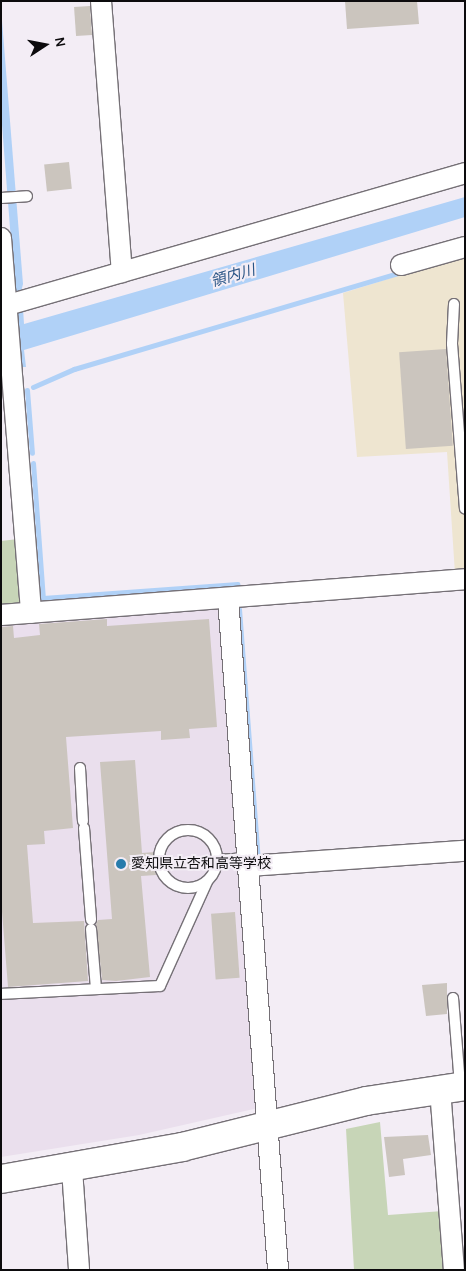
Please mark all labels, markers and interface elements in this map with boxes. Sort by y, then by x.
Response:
north arrow [20,20,70,70]
text: N [51,35,70,49]
water label: 領内川 [209,261,257,291]
place label: 愛知県立杏和高等学校 [131,856,271,872]
marker: 愛知県立杏和高等学校 [115,858,127,870]

